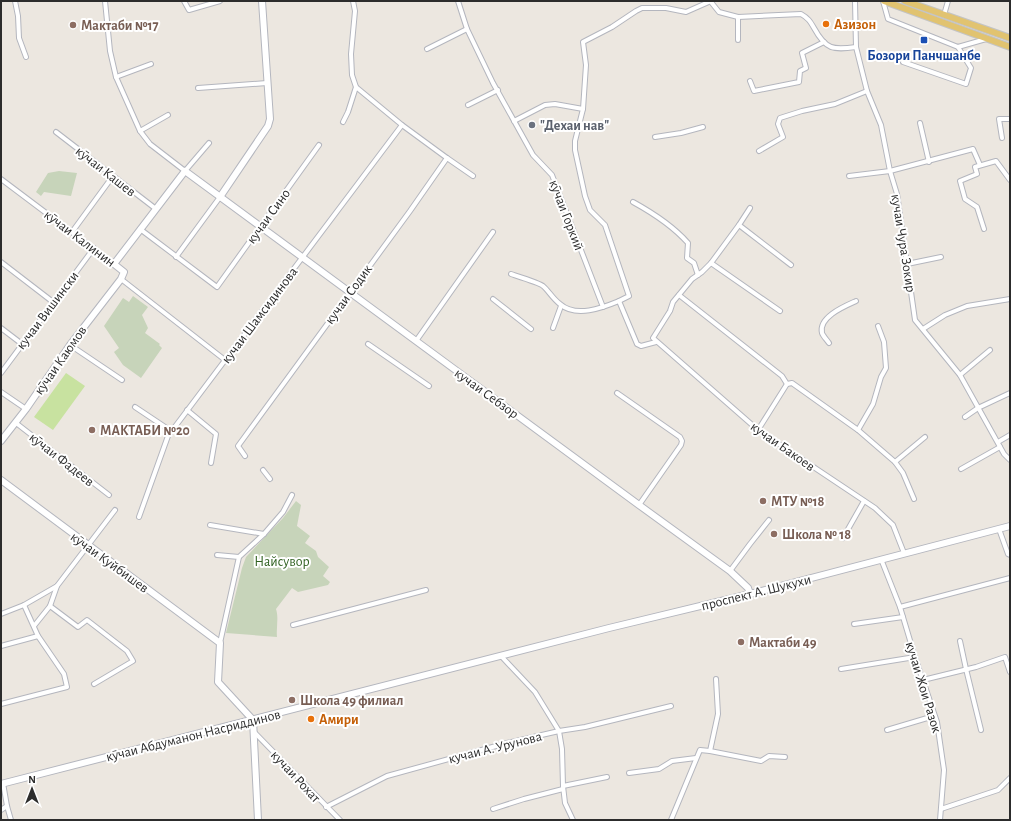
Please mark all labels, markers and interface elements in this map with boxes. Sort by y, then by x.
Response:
place label: Азизон [834,18,876,32]
place label: Мактаби №17 [81,19,159,33]
marker: Азизон [821,19,831,29]
marker: Мактаби №17 [68,20,78,30]
marker: Бозори Панчшанбе [919,35,929,45]
place label: Бозори Панчшанбе [867,49,981,63]
place label: "Дехаи нав" [540,119,609,133]
marker: "Дехаи нав" [527,120,537,130]
street label: кӯчаи Кашев [73,144,138,199]
street label: кӯчаи Горкий [546,178,586,253]
street label: кучаи Сино [244,186,293,247]
street label: кучаи Чура Зокир [888,193,918,293]
street label: кӯчаи Калинин [41,208,118,270]
street label: кучаи Содик [323,262,375,327]
street label: кучаи Шамсидинова [219,264,301,366]
street label: кучаи Вишински [14,269,82,352]
street label: кӯчаи Каюмов [32,324,90,397]
street label: кучаи Себзор [452,366,521,422]
street label: кучаи Бакоев [748,420,817,474]
place label: МАКТАБИ №20 [100,424,190,438]
marker: МАКТАБИ №20 [87,425,97,435]
street label: кӯчаи Фадеев [26,430,96,489]
place label: МТУ №18 [771,495,824,509]
marker: МТУ №18 [758,496,768,506]
place label: Школа № 18 [782,528,851,542]
marker: Школа № 18 [769,529,779,539]
street label: кӯчаи Куйбишев [68,530,151,596]
park label: Найсувор [254,555,310,569]
street label: проспект А. Шукухи [700,573,813,613]
place label: Мактаби 49 [749,636,817,650]
marker: Мактаби 49 [736,637,746,647]
street label: кучаи Жои Разок [903,640,944,735]
place label: Школа 49 филиал [300,694,403,708]
marker: Школа 49 филиал [287,695,297,705]
street label: кӯчаи Абдуманон Насриддинов [105,707,282,764]
place label: Амири [319,713,359,727]
marker: Амири [306,714,316,724]
street label: кучаи А. Урунова [447,729,544,766]
street label: кучаи Рохат [268,748,323,806]
north arrow [12,769,52,809]
text: N [28,774,36,785]

